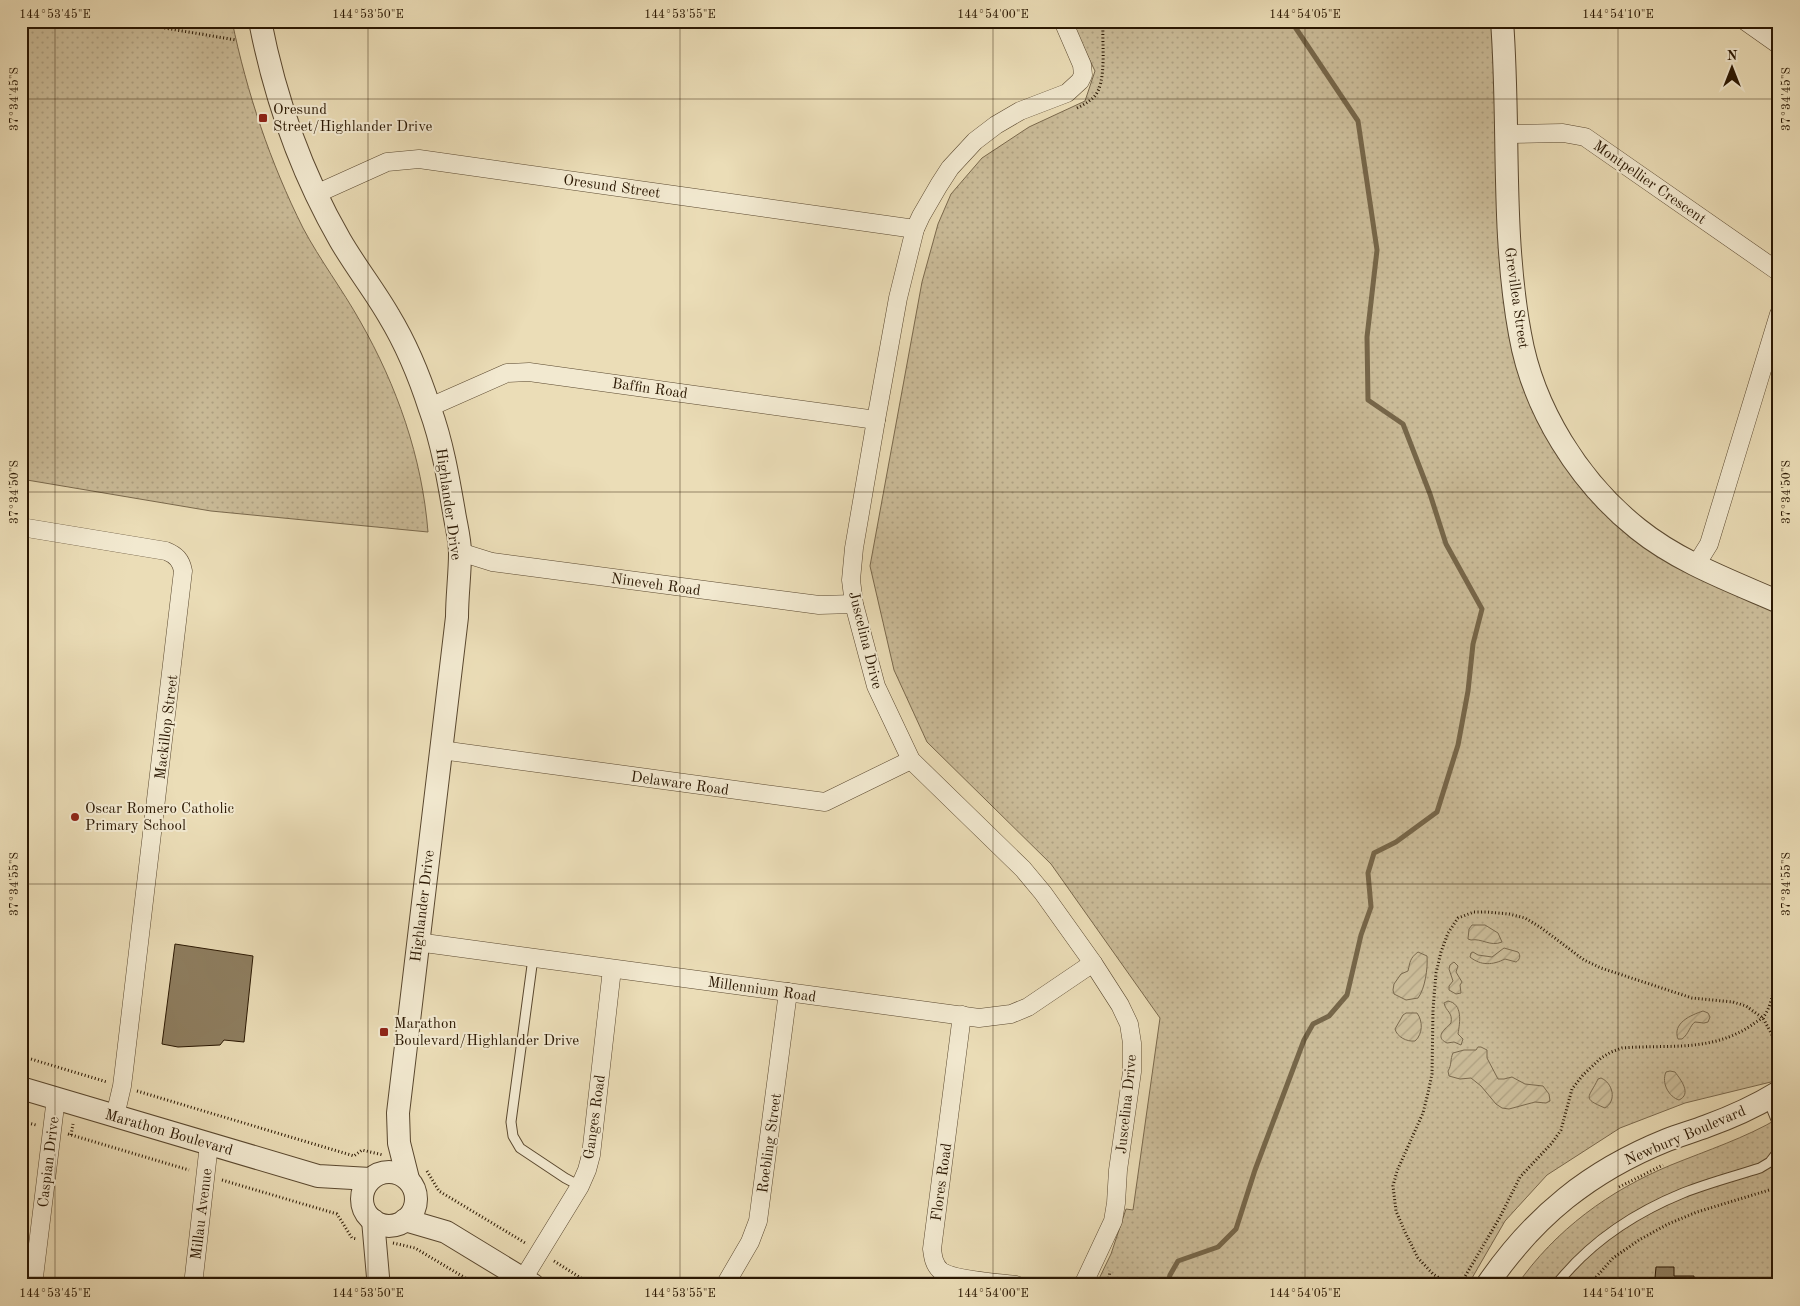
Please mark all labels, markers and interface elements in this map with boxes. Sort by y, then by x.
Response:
text: 144°53'45"E [19,8,91,21]
text: 144°53'50"E [332,8,404,21]
text: 144°53'55"E [644,8,716,21]
text: 144°54'00"E [957,8,1029,21]
text: 144°54'05"E [1269,8,1341,21]
text: 144°54'10"E [1582,8,1654,21]
north arrow [1708,42,1758,92]
text: N [1727,49,1738,63]
text: 37°34'45"S [8,67,21,131]
text: 37°34'45"S [1780,67,1793,131]
place label: Oresund Street/Highlander Drive [273,103,432,135]
marker: Oresund Street/Highlander Drive [257,112,269,124]
street label: Montpellier Crescent [1590,139,1708,228]
street label: Oresund Street [562,173,661,202]
street label: Grevillea Street [1501,247,1530,350]
street label: Baffin Road [611,377,689,402]
street label: Highlander Drive [432,447,463,561]
text: 37°34'50"S [8,460,21,524]
text: 37°34'50"S [1780,460,1793,524]
street label: Nineveh Road [610,572,702,599]
street label: Juscelina Drive [845,590,884,691]
street label: Mackillop Street [154,674,181,781]
street label: Delaware Road [630,770,730,799]
place label: Oscar Romero Catholic Primary School [85,802,235,834]
marker: Oscar Romero Catholic Primary School [69,811,81,823]
street label: Highlander Drive [409,849,438,963]
text: 37°34'55"S [8,852,21,916]
text: 37°34'55"S [1780,852,1793,916]
street label: Millennium Road [707,975,817,1006]
place label: Marathon Boulevard/Highlander Drive [394,1017,579,1049]
marker: Marathon Boulevard/Highlander Drive [378,1026,390,1038]
street label: Juscelina Drive [1115,1054,1140,1155]
street label: Ganges Road [582,1074,609,1161]
street label: Roebling Street [756,1092,785,1194]
street label: Newbury Boulevard [1623,1104,1748,1169]
street label: Marathon Boulevard [103,1108,234,1159]
street label: Caspian Drive [36,1116,63,1209]
street label: Flores Road [930,1142,955,1222]
street label: Millau Avenue [189,1168,216,1261]
text: 144°53'45"E [19,1287,91,1300]
text: 144°53'50"E [332,1287,404,1300]
text: 144°53'55"E [644,1287,716,1300]
text: 144°54'00"E [957,1287,1029,1300]
text: 144°54'05"E [1269,1287,1341,1300]
text: 144°54'10"E [1582,1287,1654,1300]

